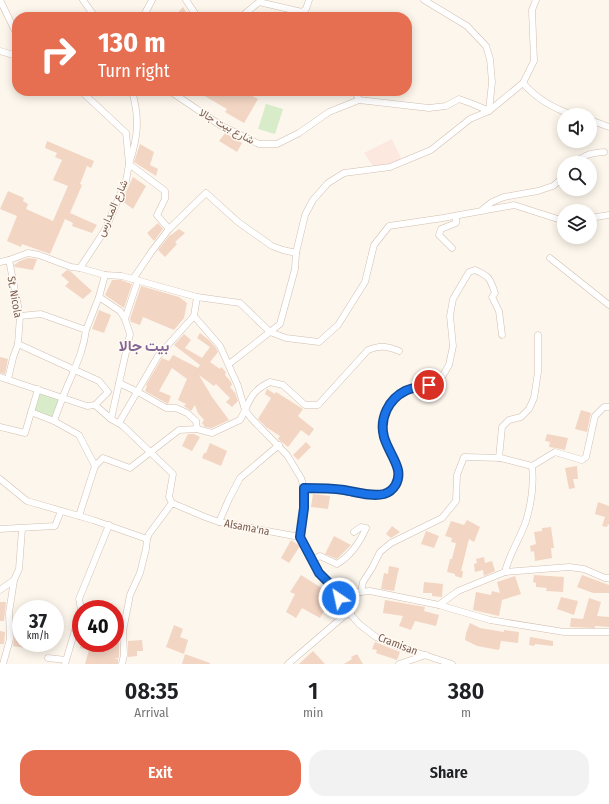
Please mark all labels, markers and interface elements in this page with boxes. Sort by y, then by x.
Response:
text: 130 m [98,26,166,59]
icon: right [32,28,84,80]
text: Turn right [98,60,170,82]
street label: شارع بيت جالا [196,106,257,148]
map controls [557,108,597,244]
button: sound [557,108,597,148]
button: search [557,156,597,196]
street label: شارع المدارس [94,177,132,239]
button: layers [557,204,597,244]
street label: St. Nicola [4,275,25,319]
district label: بيت جالا [119,337,169,355]
pin [412,368,446,402]
icon: arrive [418,374,440,396]
street label: Alsama'na [223,517,271,538]
position arrow [318,577,360,619]
speed limit sign: 40 [72,600,124,652]
text: 37 [29,609,47,633]
text: km/h [27,630,49,642]
street label: Cramisan [376,631,419,658]
text: 08:35 [125,677,179,705]
text: 1 [308,677,318,705]
text: 380 [448,677,484,705]
text: Arrival [134,705,169,720]
text: min [303,705,323,720]
text: m [461,705,471,720]
button: Exit [20,750,301,796]
button: Share [309,750,589,796]

